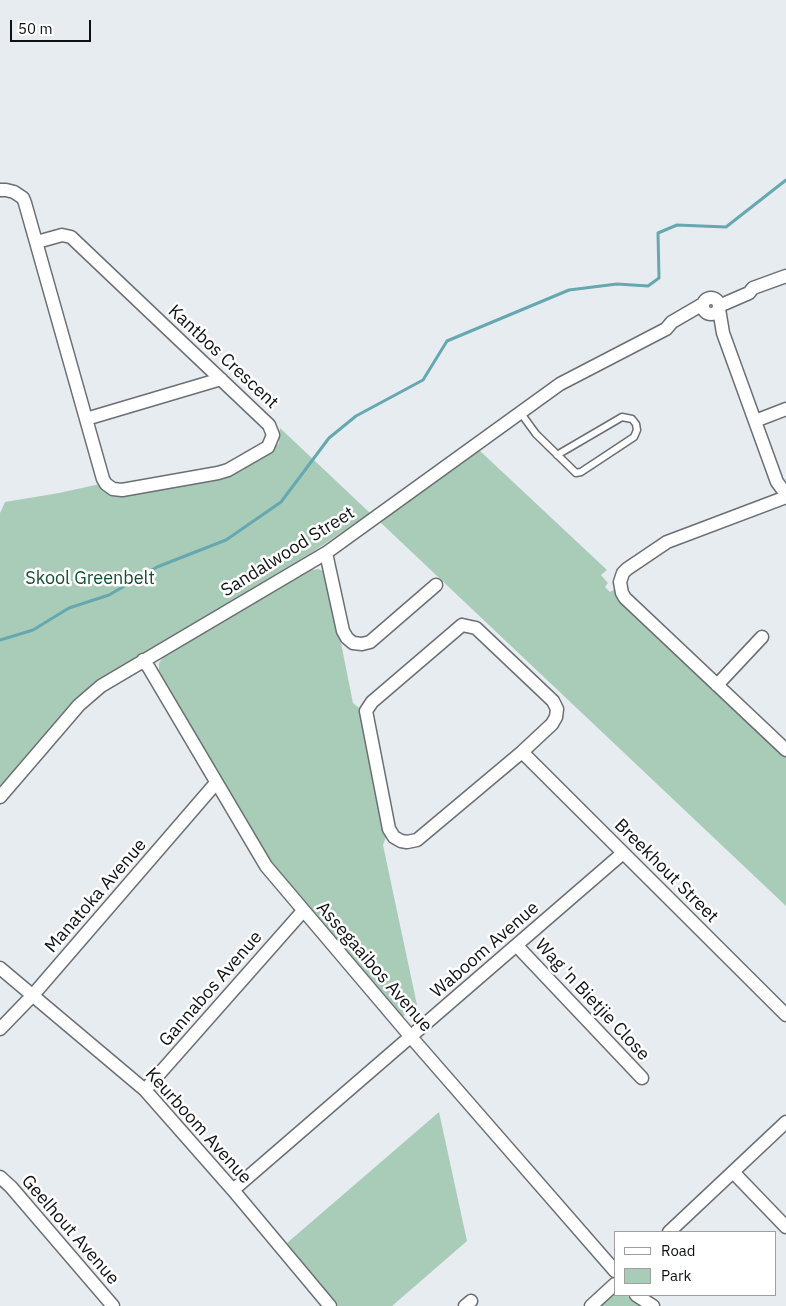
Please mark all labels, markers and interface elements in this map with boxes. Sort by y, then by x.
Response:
scale bar [12,10,94,42]
text: 50 m [18,19,53,38]
street label: Kantbos Crescent [164,300,282,414]
street label: Sandalwood Street [217,502,359,602]
park label: Skool Greenbelt [25,568,155,590]
street label: Breekhout Street [610,815,722,927]
street label: Manatoka Avenue [41,835,151,957]
street label: Assegaaibos Avenue [312,897,436,1037]
street label: Waboom Avenue [427,897,543,1003]
street label: Gannabos Avenue [155,927,267,1051]
street label: Wag 'n Bietjie Close [530,935,654,1065]
street label: Keurboom Avenue [140,1064,256,1188]
street label: Geelhout Avenue [16,1171,124,1289]
legend [614,1231,776,1296]
text: Road [661,1241,696,1260]
text: Park [661,1266,691,1285]

